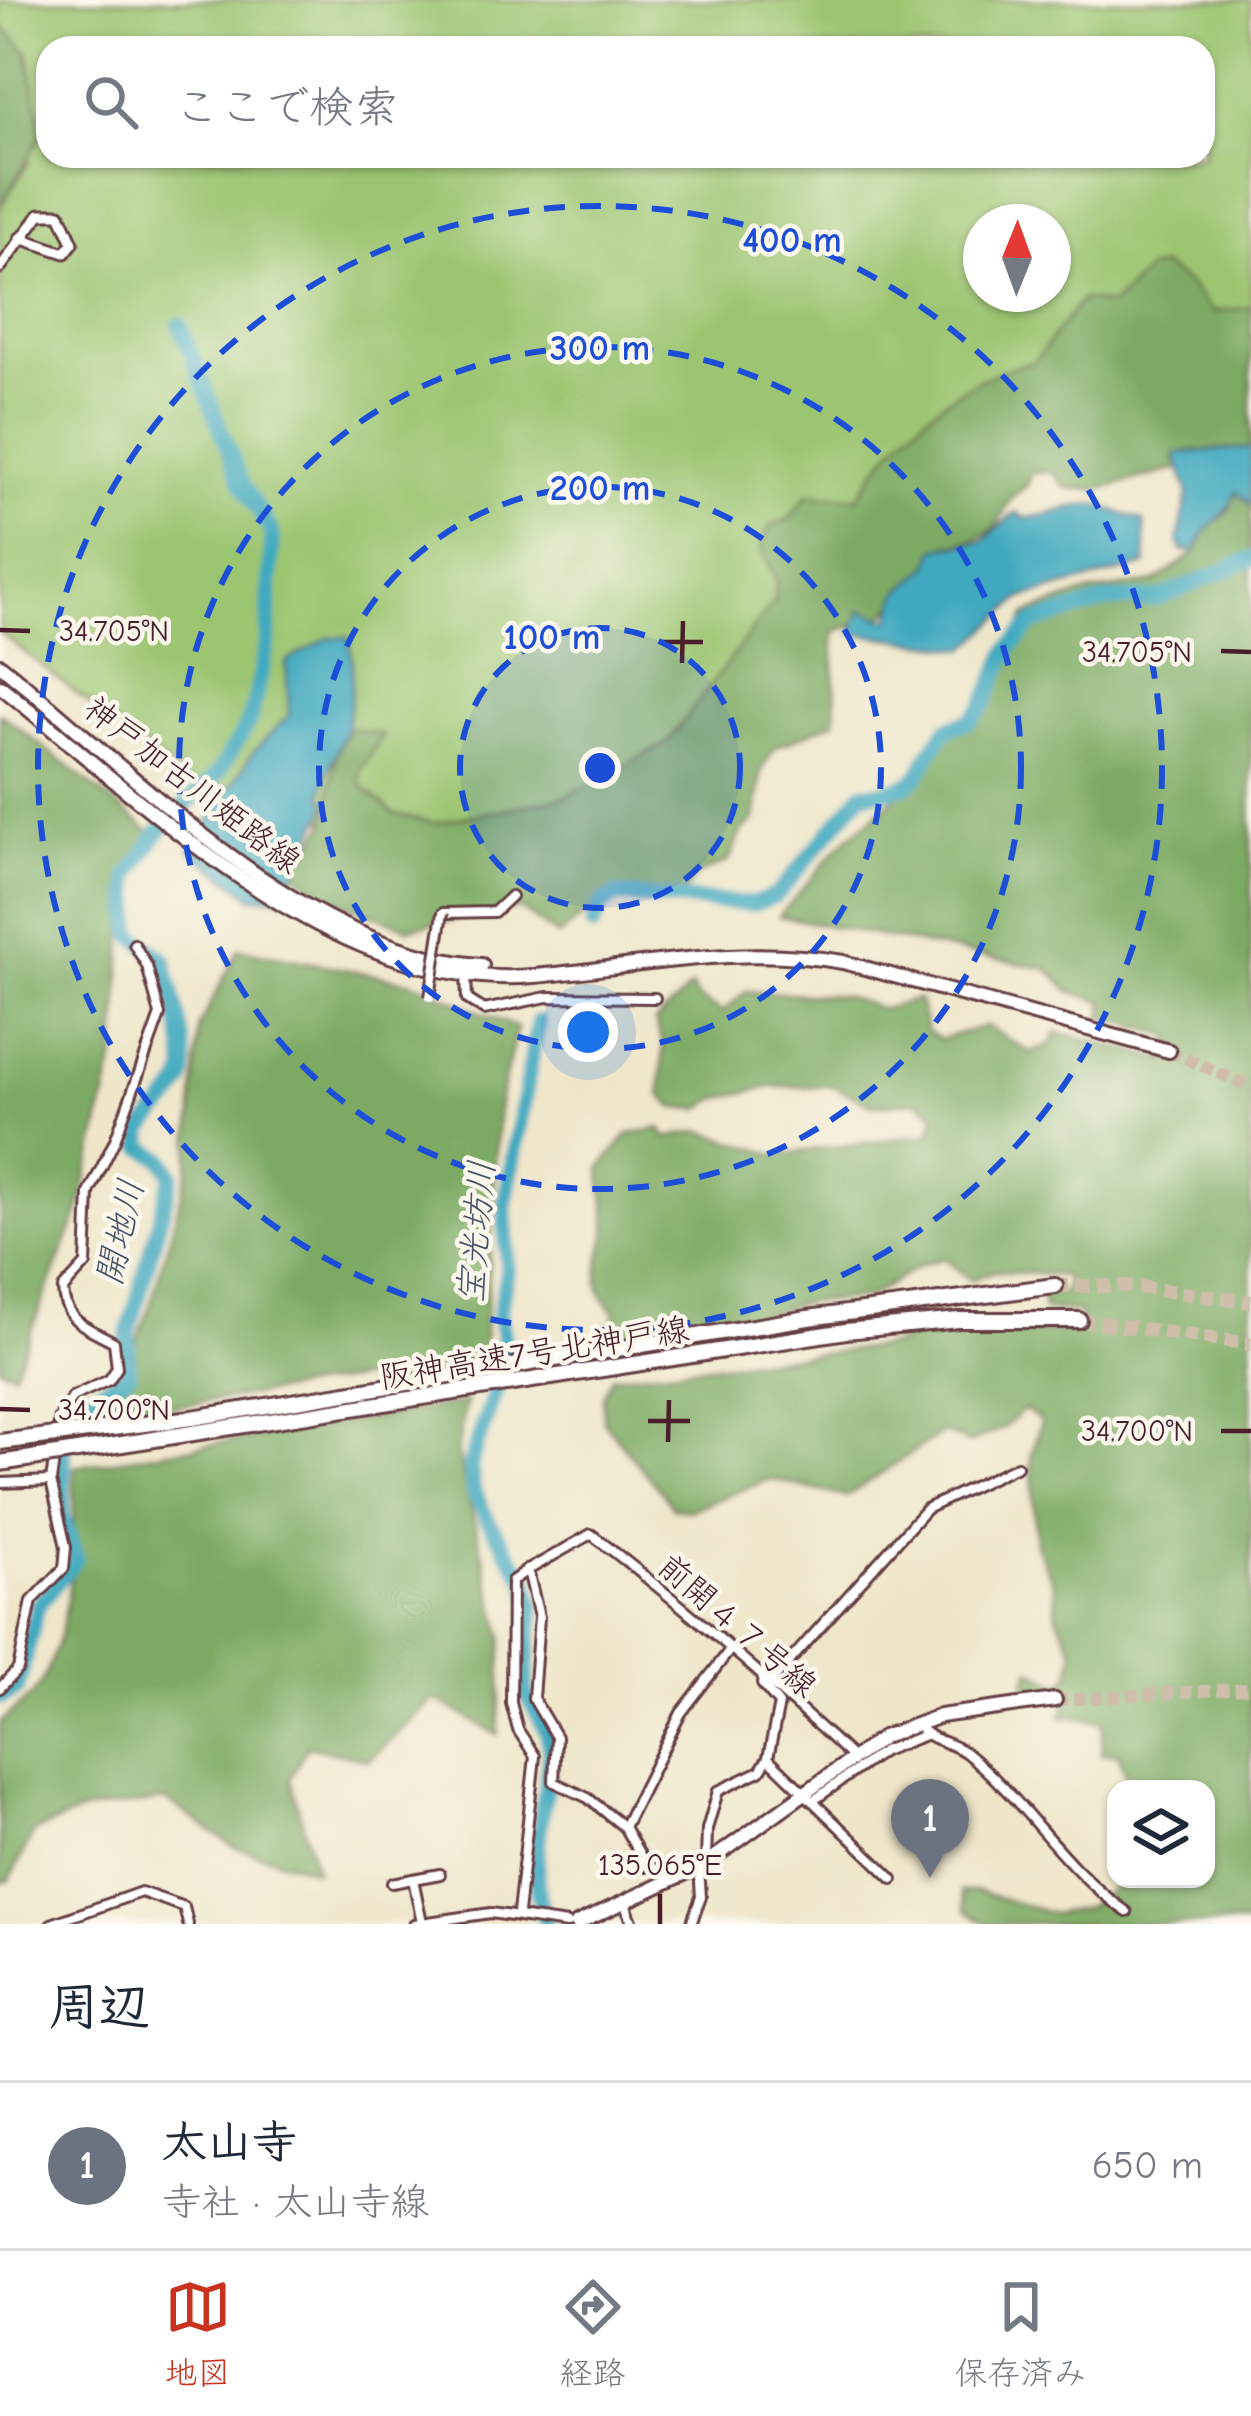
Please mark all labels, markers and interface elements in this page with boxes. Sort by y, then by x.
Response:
search box [36,36,1215,168]
icon: search [78,69,144,135]
text: ここで検索 [174,81,399,133]
north arrow [963,204,1071,312]
text: 400 m [742,220,842,261]
text: 300 m [550,328,650,369]
text: 200 m [550,468,650,509]
text: 34.705°N [59,614,169,649]
text: 100 m [504,617,600,658]
text: 34.705°N [1082,635,1192,670]
street label: 神戸加古川姫路線 [77,689,308,881]
centre of rings [579,747,621,789]
your location [558,1002,618,1062]
water label: 宝光坊川 [450,1159,503,1306]
water label: 開地川 [88,1175,153,1290]
street label: 阪神高速7号北神戸線 [377,1310,692,1396]
text: 34.700°N [58,1393,170,1428]
text: 34.700°N [1081,1414,1193,1449]
street label: 前開４７号線 [650,1546,825,1705]
pin: 1 [891,1779,969,1878]
map controls [1107,1780,1215,1888]
button: layers [1107,1780,1215,1888]
text: 135.065°E [598,1848,722,1883]
text: 周辺 [48,1978,150,2037]
text: 太山寺 [162,2116,297,2168]
text: 1 [79,2143,95,2188]
text: 650 m [1092,2143,1203,2188]
text: 寺社 · 太山寺線 [162,2180,429,2225]
tab: 地図 [165,2274,231,2394]
tab: 経路 [560,2274,626,2394]
tab: 保存済み [955,2274,1087,2394]

